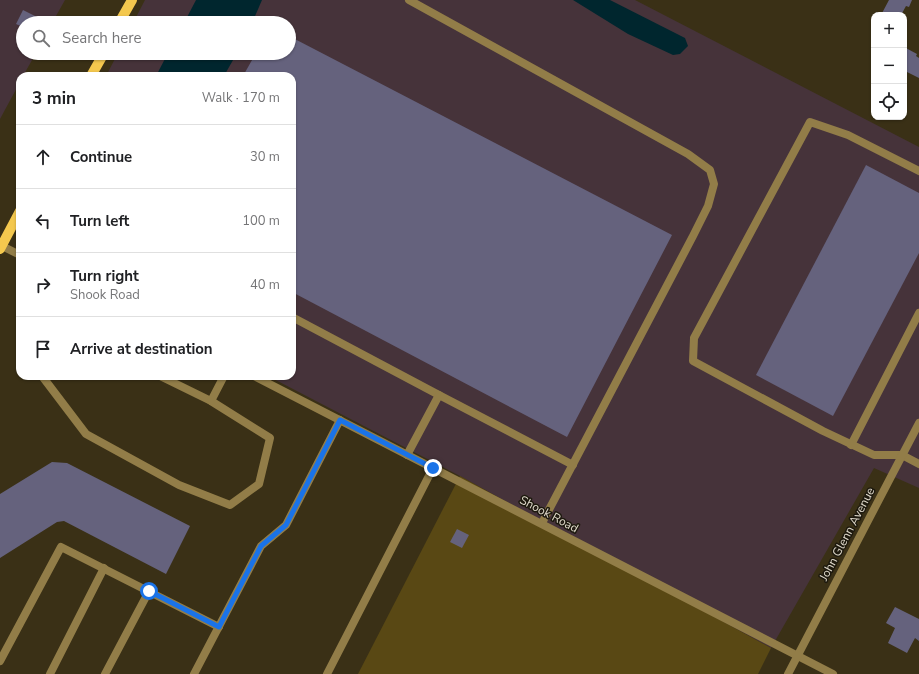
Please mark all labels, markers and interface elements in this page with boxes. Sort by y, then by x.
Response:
map controls [871,12,907,120]
button: + [871,12,907,48]
search box [16,16,296,60]
icon: search [30,27,52,49]
text: Search here [62,28,142,48]
button: − [871,48,907,84]
button: locate [871,84,907,120]
text: 3 min [32,87,76,110]
text: Walk · 170 m [202,89,280,107]
icon: ahead [32,146,54,168]
text: Continue [70,147,132,167]
text: 30 m [250,148,280,166]
icon: left [32,210,54,232]
text: Turn left [70,211,129,231]
text: 100 m [242,212,280,230]
text: Turn right [70,266,139,286]
icon: right [32,274,54,296]
text: 40 m [250,276,280,294]
text: Shook Road [70,286,140,304]
icon: arrive [32,338,54,360]
text: Arrive at destination [70,339,213,359]
route end [424,459,442,477]
street label: John Glenn Avenue [815,485,878,584]
street label: Shook Road [517,492,581,536]
route start [140,582,158,600]

